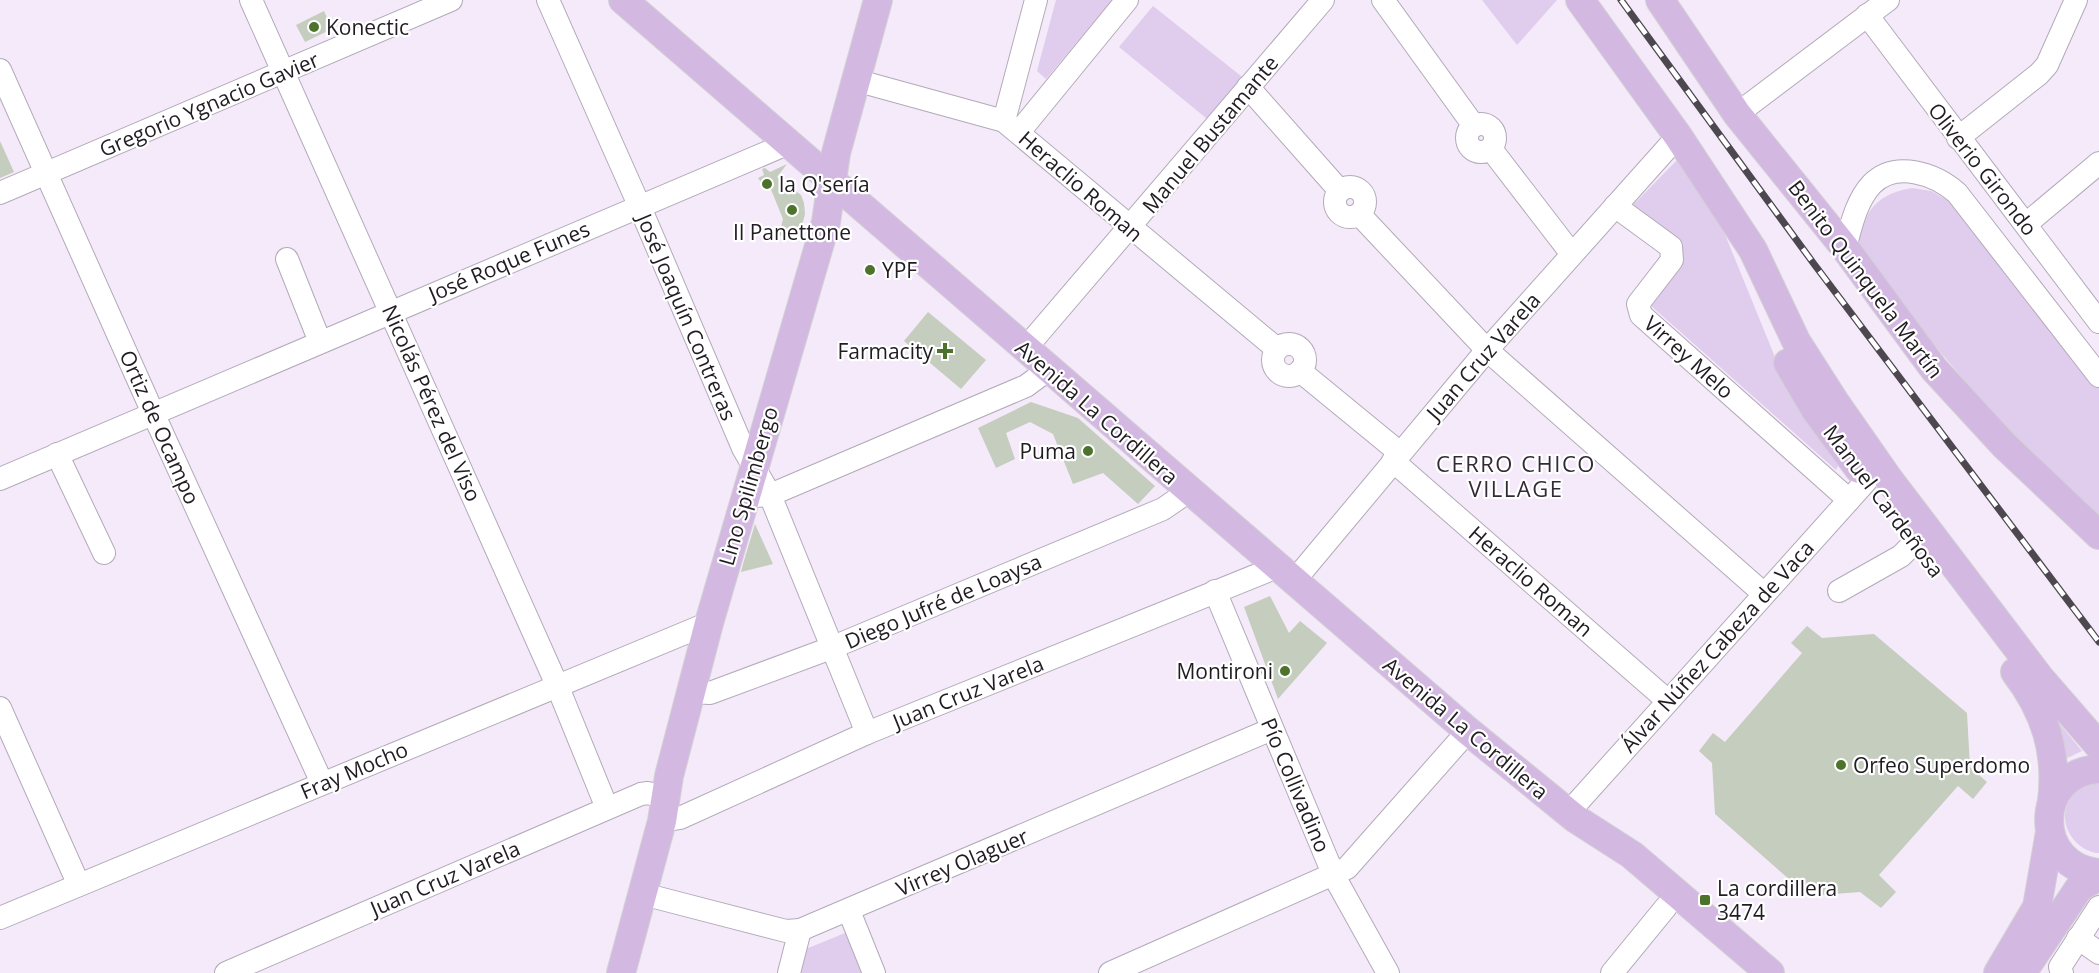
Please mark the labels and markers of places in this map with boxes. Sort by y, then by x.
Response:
place label: Konectic [326,13,409,41]
marker: Konectic [307,20,321,34]
place label: la Q'sería [779,170,870,198]
marker: la Q'sería [760,177,774,191]
marker: Il Panettone [785,203,799,217]
place label: Il Panettone [733,218,851,246]
place label: YPF [882,256,917,284]
marker: YPF [863,263,877,277]
place label: Farmacity [837,337,933,365]
marker: Farmacity [938,344,952,358]
place label: Puma [1019,437,1076,465]
marker: Puma [1081,444,1095,458]
place label: Montironi [1176,657,1273,685]
marker: Montironi [1278,664,1292,678]
place label: Orfeo Superdomo [1853,751,2030,779]
marker: Orfeo Superdomo [1834,758,1848,772]
place label: La cordillera 3474 [1717,874,1837,926]
marker: La cordillera 3474 [1698,893,1712,907]

